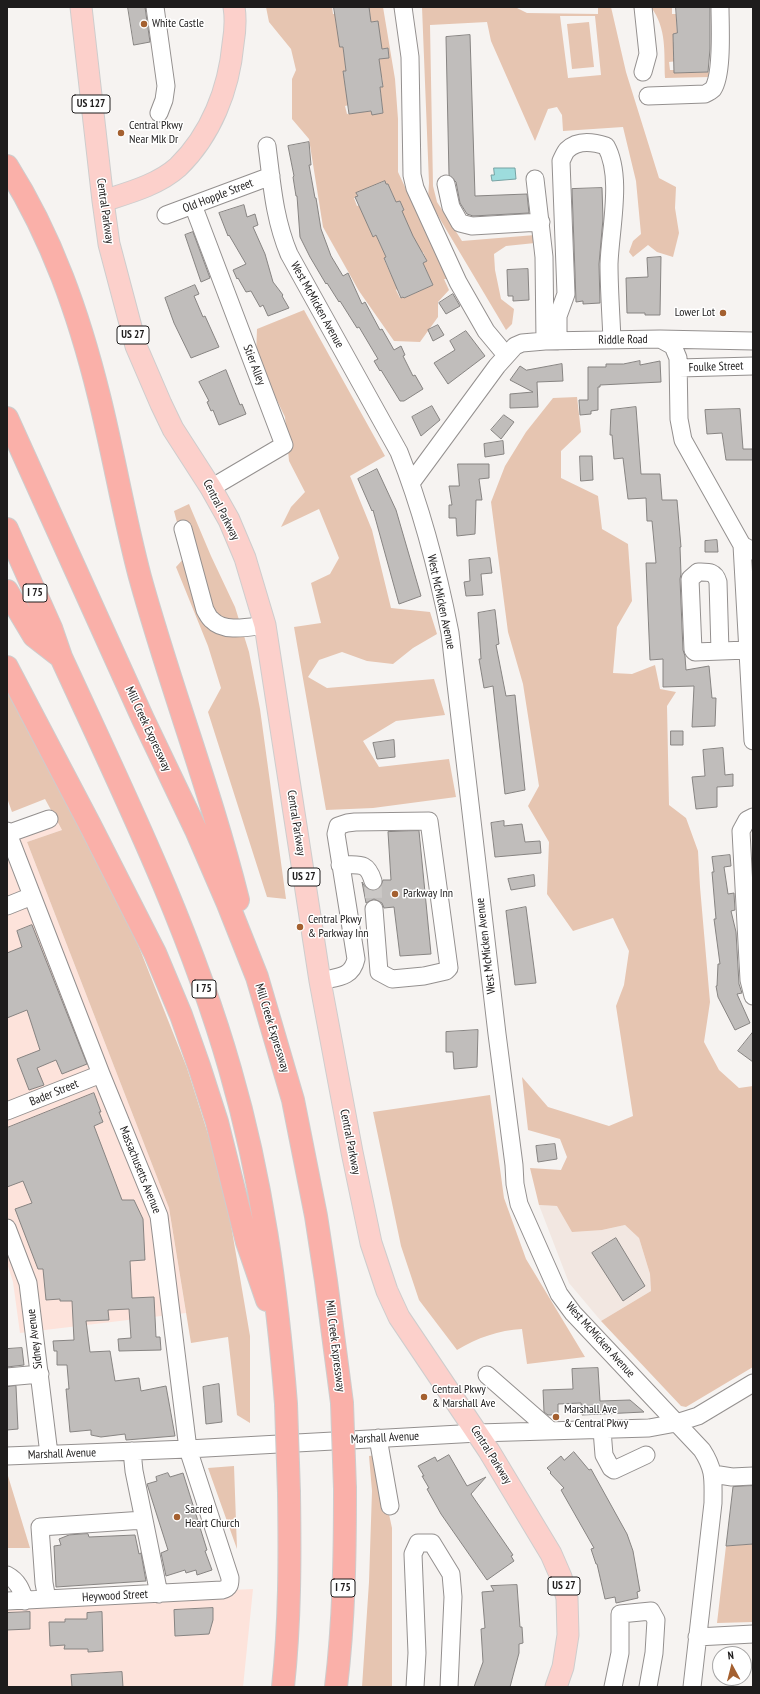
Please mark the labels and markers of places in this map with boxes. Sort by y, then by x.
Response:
place label: White Castle [152,17,204,31]
marker: White Castle [139,19,149,29]
place label: Central Pkwy Near Mlk Dr [129,119,183,147]
marker: Central Pkwy Near Mlk Dr [116,128,126,138]
place label: Lower Lot [675,306,715,320]
marker: Lower Lot [718,308,728,318]
place label: Parkway Inn [403,887,453,901]
marker: Parkway Inn [390,889,400,899]
place label: Central Pkwy & Parkway Inn [308,913,369,941]
marker: Central Pkwy & Parkway Inn [295,922,305,932]
place label: Central Pkwy & Marshall Ave [432,1383,495,1411]
marker: Central Pkwy & Marshall Ave [419,1392,429,1402]
place label: Marshall Ave & Central Pkwy [564,1403,628,1431]
marker: Marshall Ave & Central Pkwy [551,1412,561,1422]
place label: Sacred Heart Church [185,1503,239,1531]
marker: Sacred Heart Church [172,1512,182,1522]

